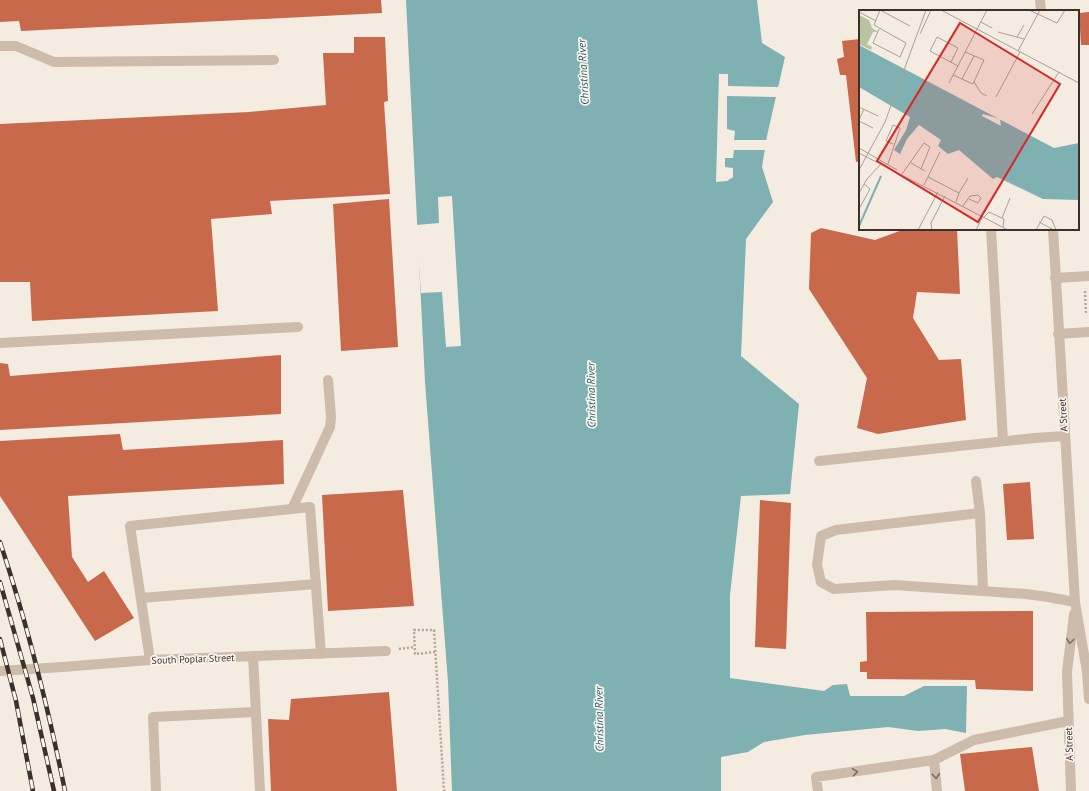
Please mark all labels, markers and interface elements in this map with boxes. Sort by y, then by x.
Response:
inset map [859,10,1079,230]
water label: Christina River [574,38,592,105]
water label: Christina River [583,361,599,428]
street label: A Street [1056,397,1070,432]
one-way arrow [1066,638,1075,644]
street label: South Poplar Street [151,651,235,667]
water label: Christina River [591,685,607,752]
street label: A Street [1062,726,1076,761]
one-way arrow [852,767,858,776]
one-way arrow [931,773,940,779]

